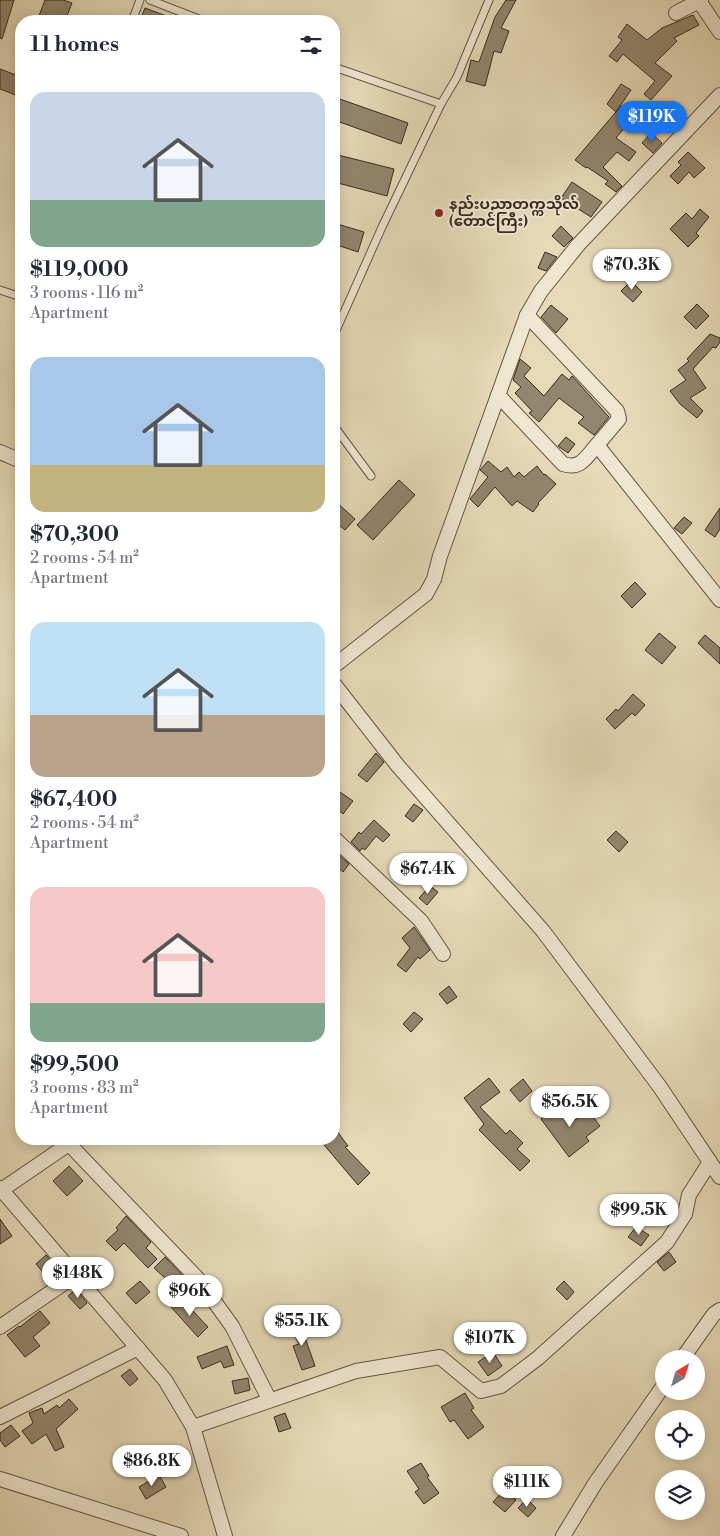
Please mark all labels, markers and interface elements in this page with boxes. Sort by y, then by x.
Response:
icon: filters [297,31,325,59]
text: 11 homes [30,32,119,58]
pin: $119K [617,100,687,143]
text: $119K [628,107,676,127]
icon: home [133,125,223,215]
place label: နည်းပညာတက္ကသိုလ် (တောင်ကြီး) [449,194,579,233]
marker: နည်းပညာတက္ကသိုလ် (တောင်ကြီး) [433,207,445,219]
pin: $70.3K [591,248,673,291]
text: $70.3K [603,255,661,275]
text: $119,000 [30,257,128,283]
text: 3 rooms · 116 m² [30,283,143,303]
text: Apartment [30,303,109,323]
icon: home [133,390,223,480]
text: $70,300 [30,522,119,548]
text: 2 rooms · 54 m² [30,548,139,568]
text: Apartment [30,568,109,588]
icon: home [133,655,223,745]
text: $67,400 [30,787,117,813]
text: 2 rooms · 54 m² [30,813,139,833]
text: Apartment [30,833,109,853]
pin: $67.4K [387,852,469,895]
text: $67.4K [400,859,456,879]
icon: home [133,920,223,1010]
text: $99,500 [30,1052,119,1078]
text: 3 rooms · 83 m² [30,1078,139,1098]
pin: $56.5K [529,1086,611,1128]
text: $56.5K [542,1092,598,1112]
text: Apartment [30,1098,109,1118]
pin: $99.5K [598,1194,680,1236]
text: $99.5K [611,1200,667,1220]
pin: $148K [43,1256,113,1299]
text: $148K [53,1263,103,1283]
pin: $96K [160,1274,220,1317]
text: $96K [169,1281,211,1301]
pin: $55.1K [261,1304,343,1347]
text: $55.1K [275,1311,329,1331]
pin: $107K [455,1322,525,1364]
text: $107K [465,1328,515,1348]
north arrow [655,1350,705,1400]
map controls [655,1350,705,1520]
button: locate [655,1410,705,1460]
pin: $86.8K [111,1444,193,1487]
text: $86.8K [123,1451,181,1471]
pin: $111K [492,1466,562,1508]
button: layers [655,1470,705,1520]
text: $111K [504,1472,550,1492]

